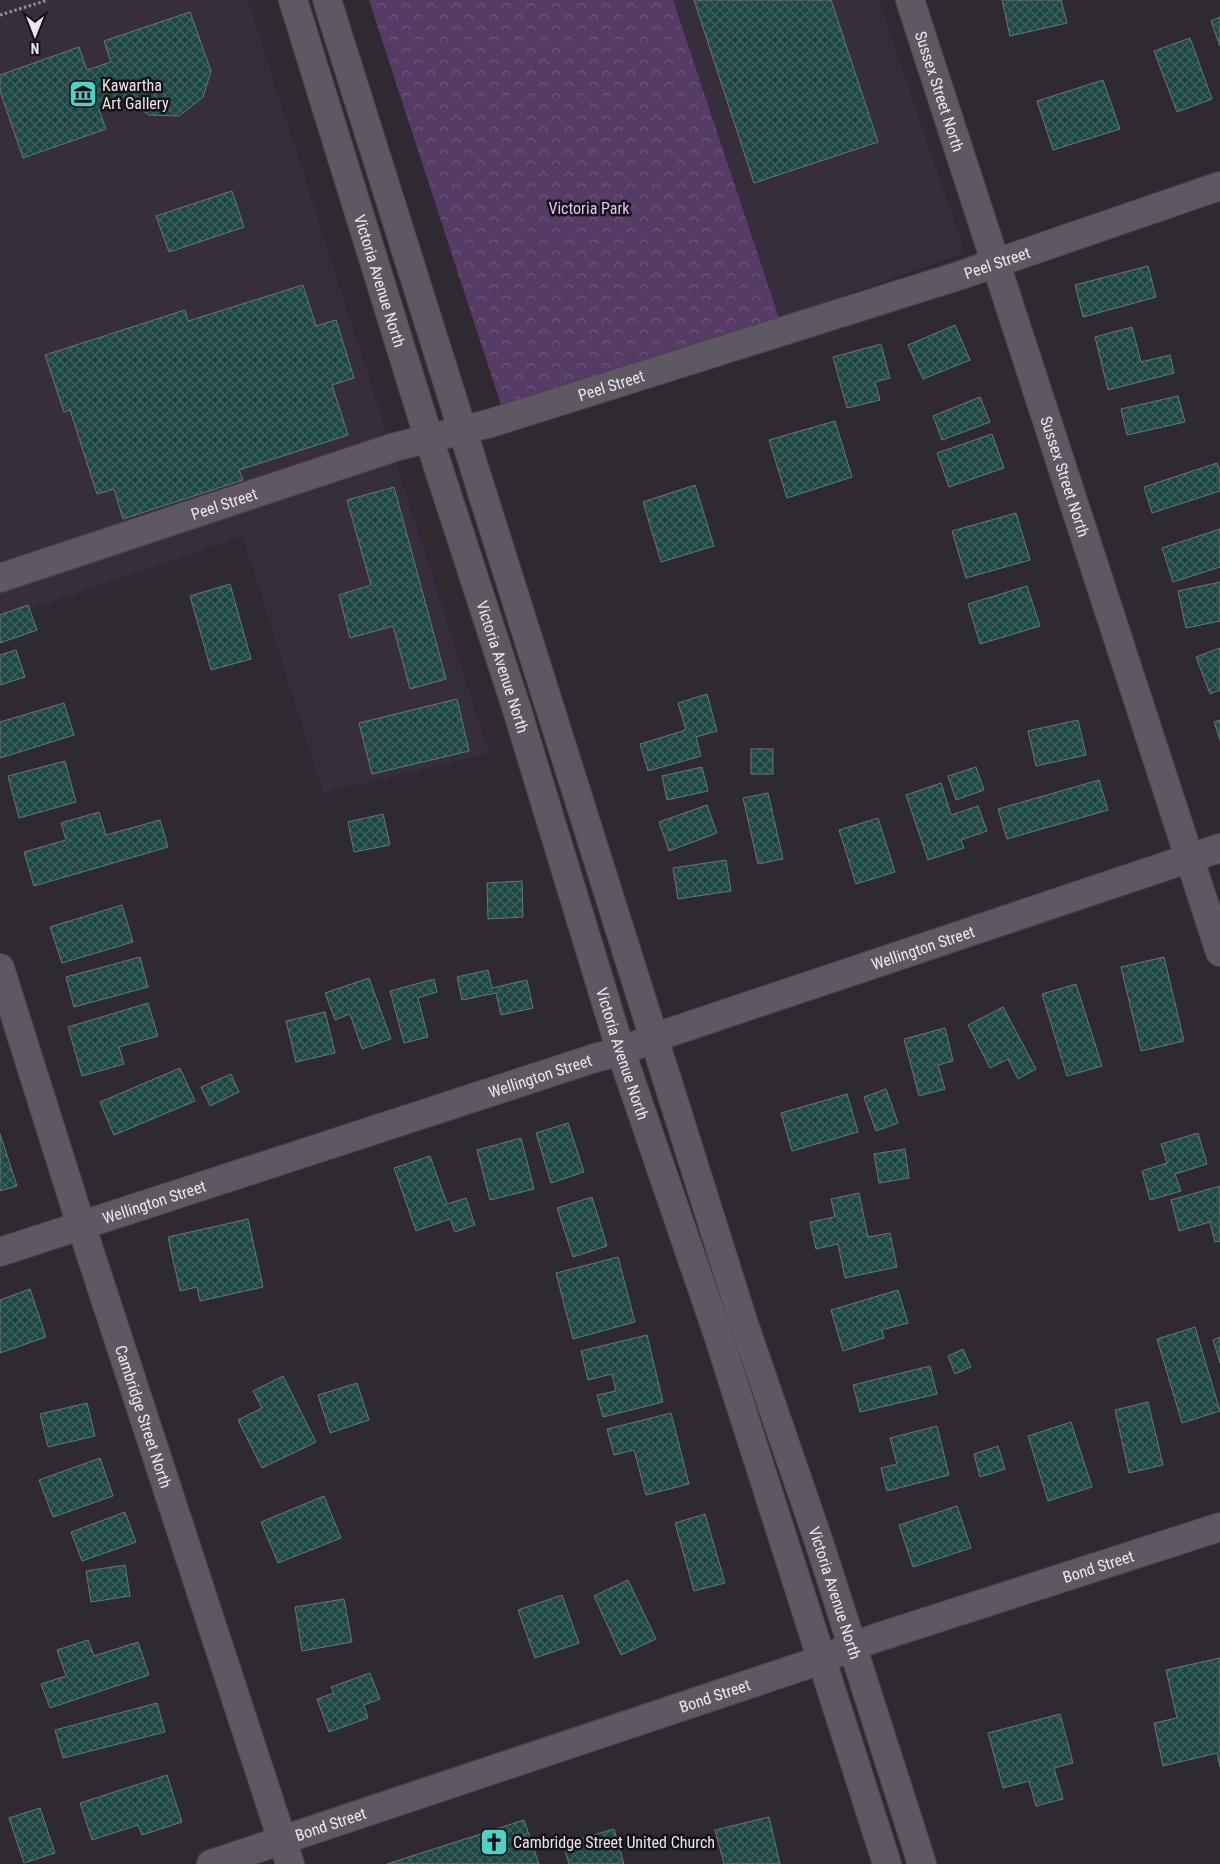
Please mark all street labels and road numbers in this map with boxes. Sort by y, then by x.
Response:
street label: Sussex Street North [911,29,968,154]
street label: Victoria Avenue North [350,212,409,350]
street label: Peel Street [962,243,1033,283]
street label: Peel Street [576,366,647,405]
street label: Sussex Street North [1036,414,1093,539]
street label: Peel Street [189,484,260,524]
street label: Victoria Avenue North [472,598,532,735]
street label: Wellington Street [869,922,977,974]
street label: Victoria Avenue North [592,985,653,1122]
street label: Wellington Street [486,1051,595,1102]
street label: Wellington Street [100,1176,209,1228]
street label: Cambridge Street North [111,1343,175,1491]
street label: Victoria Avenue North [804,1524,865,1662]
street label: Bond Street [1060,1546,1137,1587]
street label: Bond Street [677,1675,753,1717]
street label: Bond Street [293,1804,369,1845]

